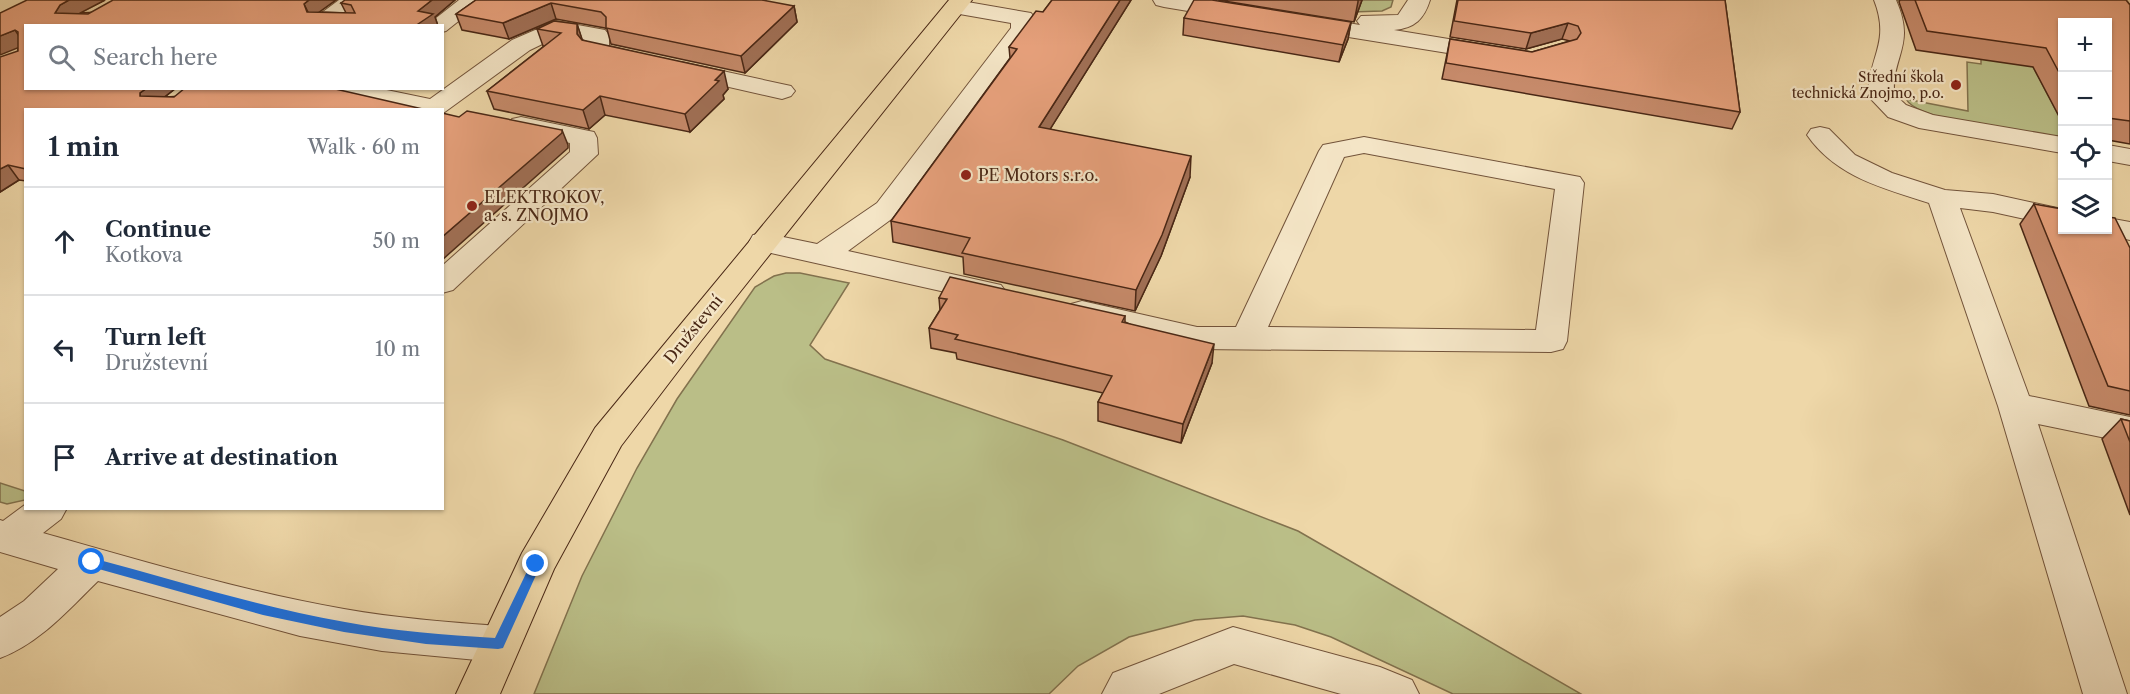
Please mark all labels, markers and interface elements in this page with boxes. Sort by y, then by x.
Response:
map controls [2058,18,2112,234]
button: + [2058,18,2112,72]
search box [24,24,444,90]
icon: search [45,41,78,74]
text: Search here [93,44,218,71]
place label: Střední škola technická Znojmo, p.o. [1792,68,1945,102]
button: − [2058,72,2112,126]
marker: Střední škola technická Znojmo, p.o. [1949,78,1963,92]
button: locate [2058,126,2112,180]
text: 1 min [48,131,119,163]
text: Walk · 60 m [308,135,420,159]
place label: PE Motors s.r.o. [978,165,1099,185]
marker: PE Motors s.r.o. [959,168,973,182]
button: layers [2058,180,2112,234]
place label: ELEKTROKOV, a. s. ZNOJMO [484,187,605,225]
marker: ELEKTROKOV, a. s. ZNOJMO [465,199,479,213]
text: Continue [105,216,211,243]
icon: ahead [48,225,81,258]
text: 50 m [373,229,420,253]
text: Kotkova [105,243,182,267]
street label: Družstevní [659,291,727,367]
text: Turn left [105,324,206,351]
icon: left [48,333,81,366]
text: 10 m [375,337,420,361]
text: Družstevní [105,351,208,375]
icon: arrive [48,441,81,474]
text: Arrive at destination [105,444,338,471]
route start [78,548,104,574]
route end [522,550,548,576]

